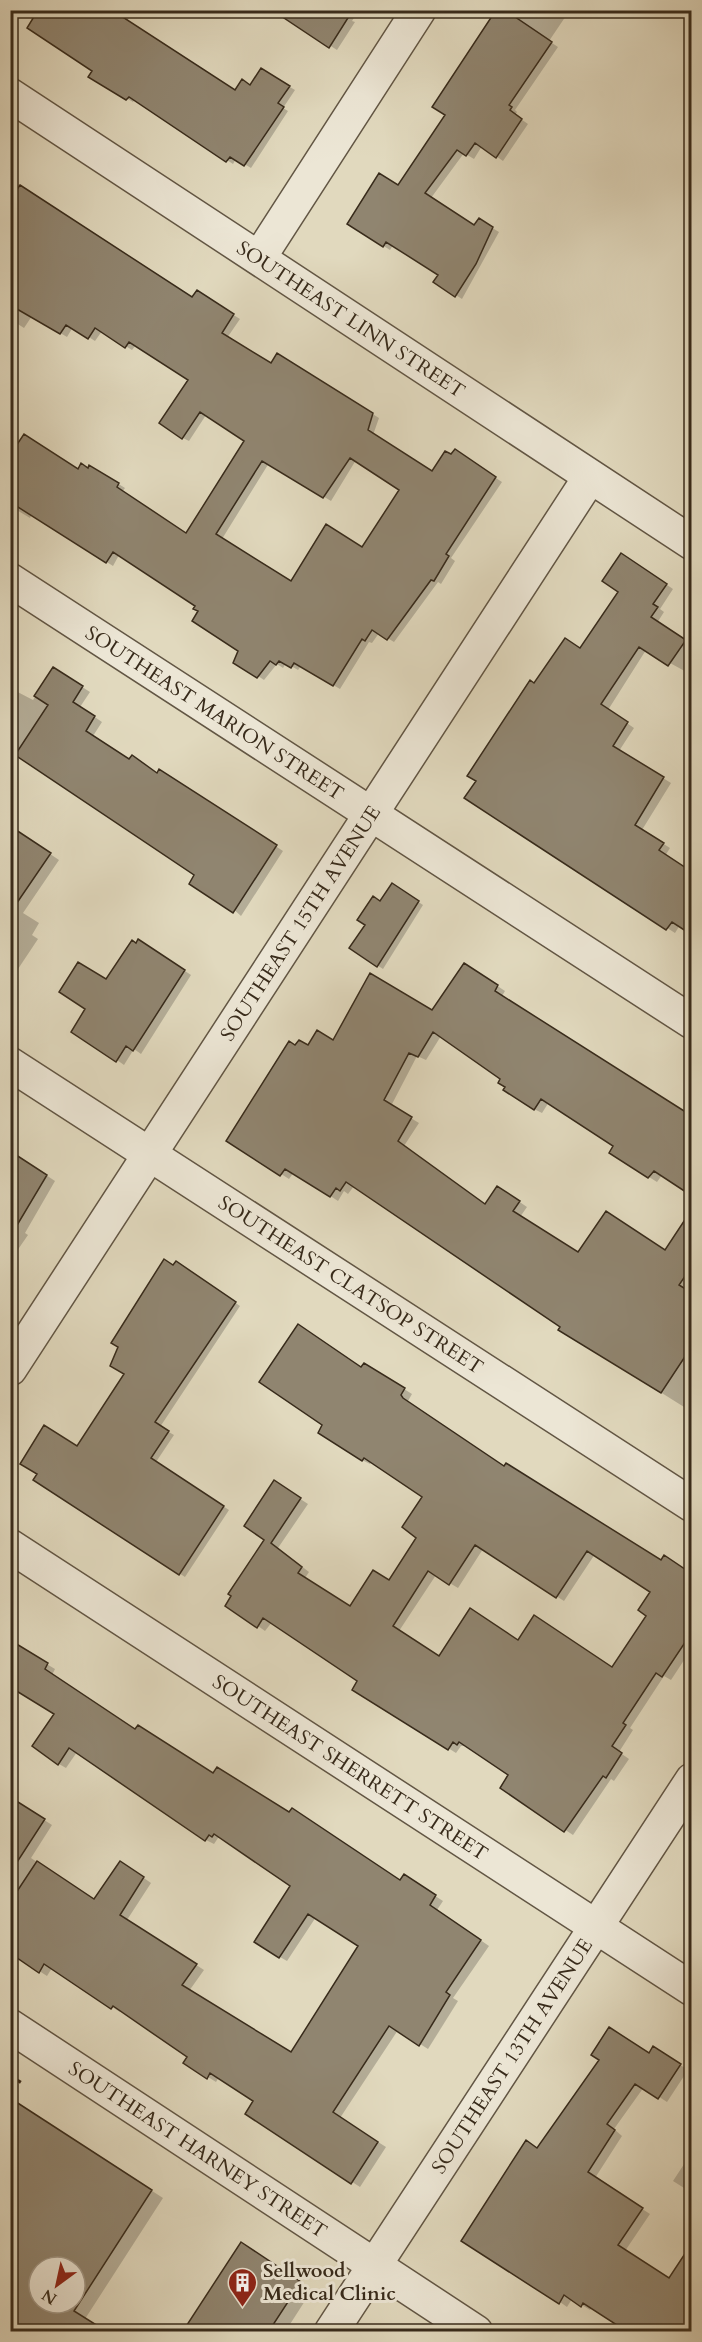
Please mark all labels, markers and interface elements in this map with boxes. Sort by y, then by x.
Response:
street label: SOUTHEAST LINN STREET [231,235,470,404]
street label: SOUTHEAST MARION STREET [80,619,349,807]
street label: SOUTHEAST 15TH AVENUE [214,800,387,1046]
street label: SOUTHEAST CLATSOP STREET [213,1189,489,1381]
street label: SOUTHEAST SHERRETT STREET [207,1668,493,1867]
street label: SOUTHEAST 13TH AVENUE [425,1933,599,2179]
street label: SOUTHEAST HARNEY STREET [63,2055,333,2245]
north arrow [27,2255,87,2315]
place label: Sellwood Medical Clinic [263,2257,396,2307]
building icon: Sellwood Medical Clinic [226,2266,258,2308]
text: N [37,2284,61,2310]

